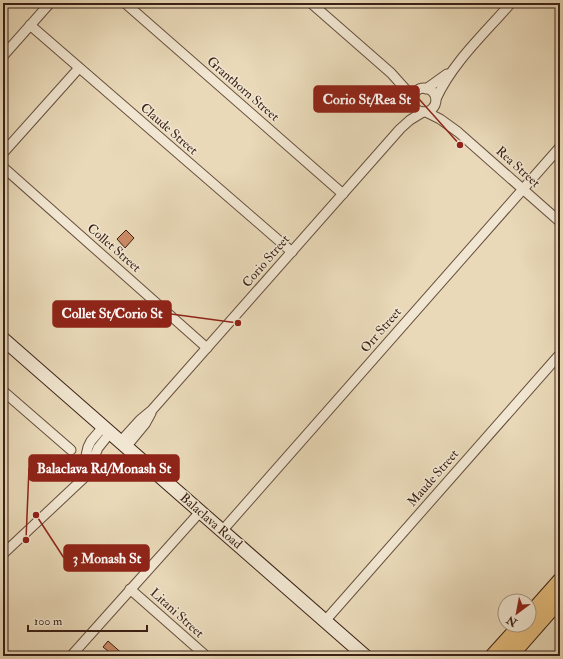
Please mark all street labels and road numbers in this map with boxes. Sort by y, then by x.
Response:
street label: Granthorn Street [204,53,282,125]
street label: Claude Street [137,100,201,158]
street label: Rea Street [493,143,543,191]
street label: Collet Street [84,220,144,276]
street label: Corio Street [239,231,293,291]
street label: Orr Street [357,304,405,356]
street label: Maude Street [404,446,462,510]
street label: Balaclava Road [177,490,246,553]
street label: Litani Street [147,585,207,641]

